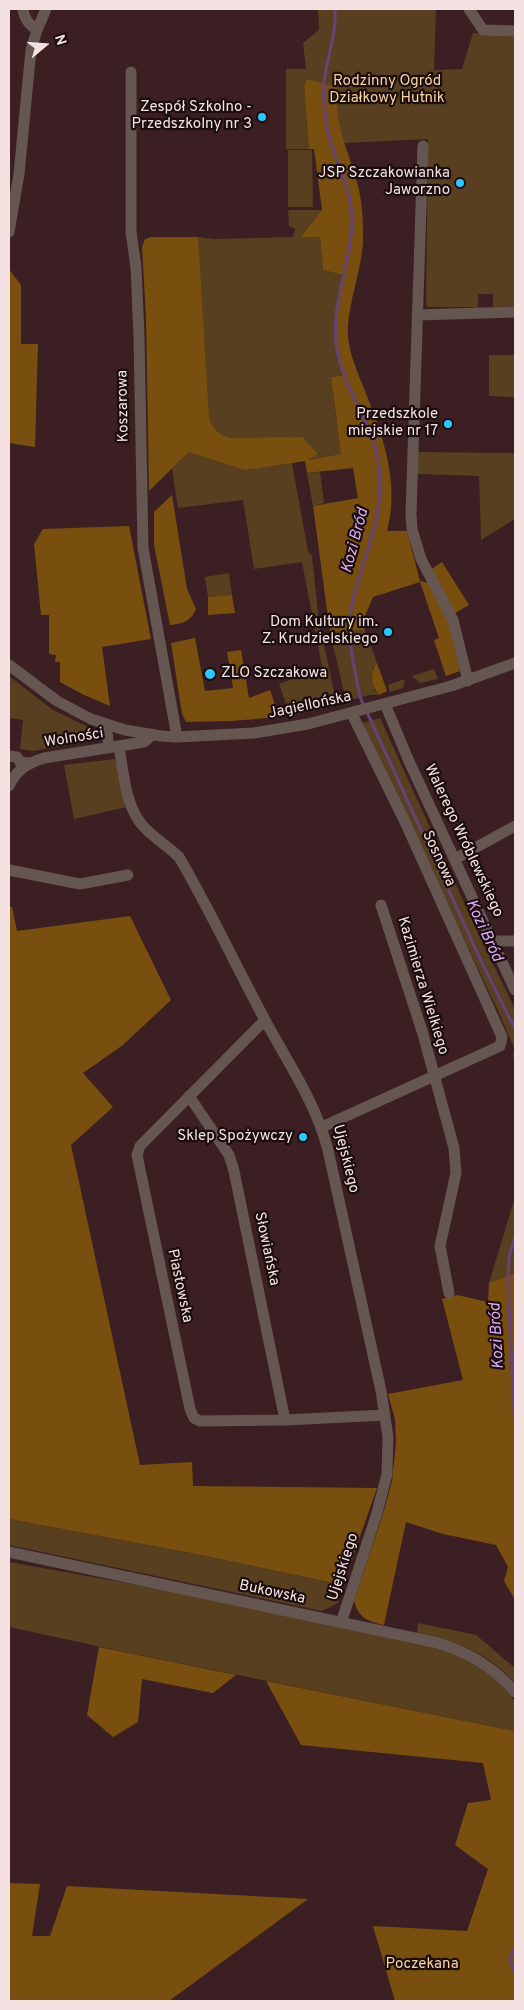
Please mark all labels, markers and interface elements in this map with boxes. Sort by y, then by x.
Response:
north arrow [20,20,70,70]
text: N [50,33,69,48]
park label: Rodzinny Ogród Działkowy Hutnik [329,73,445,108]
place label: Zespół Szkolno - Przedszkolny nr 3 [131,99,252,134]
marker: Zespół Szkolno - Przedszkolny nr 3 [256,111,268,123]
place label: JSP Szczakowianka Jaworzno [318,165,450,200]
marker: JSP Szczakowianka Jaworzno [454,177,466,189]
street label: Koszarowa [114,370,134,442]
place label: Przedszkole miejskie nr 17 [348,406,438,441]
marker: Przedszkole miejskie nr 17 [442,418,454,430]
water label: Kozi Bród [338,507,374,575]
place label: Dom Kultury im. Z. Krudzielskiego [262,614,378,649]
marker: Dom Kultury im. Z. Krudzielskiego [382,626,394,638]
place label: ZLO Szczakowa [221,665,327,683]
marker: ZLO Szczakowa [203,667,217,681]
street label: Jagiellońska [267,688,353,724]
street label: Wolności [43,725,105,753]
street label: Walerego Wróblewskiego [420,762,506,920]
street label: Sosnowa [417,828,459,890]
water label: Kozi Bród [460,897,506,965]
street label: Kazimierza Wielkiego [392,915,452,1057]
street label: Ujejskiego [328,1123,362,1195]
place label: Sklep Spożywczy [177,1128,293,1146]
marker: Sklep Spożywczy [297,1131,309,1143]
street label: Słowiańska [249,1211,283,1287]
street label: Piastowska [162,1247,196,1325]
water label: Kozi Bród [487,1302,509,1370]
street label: Ujejskiego [325,1531,363,1603]
street label: Bukowska [237,1577,307,1609]
park label: Poczekana [385,1956,459,1974]

